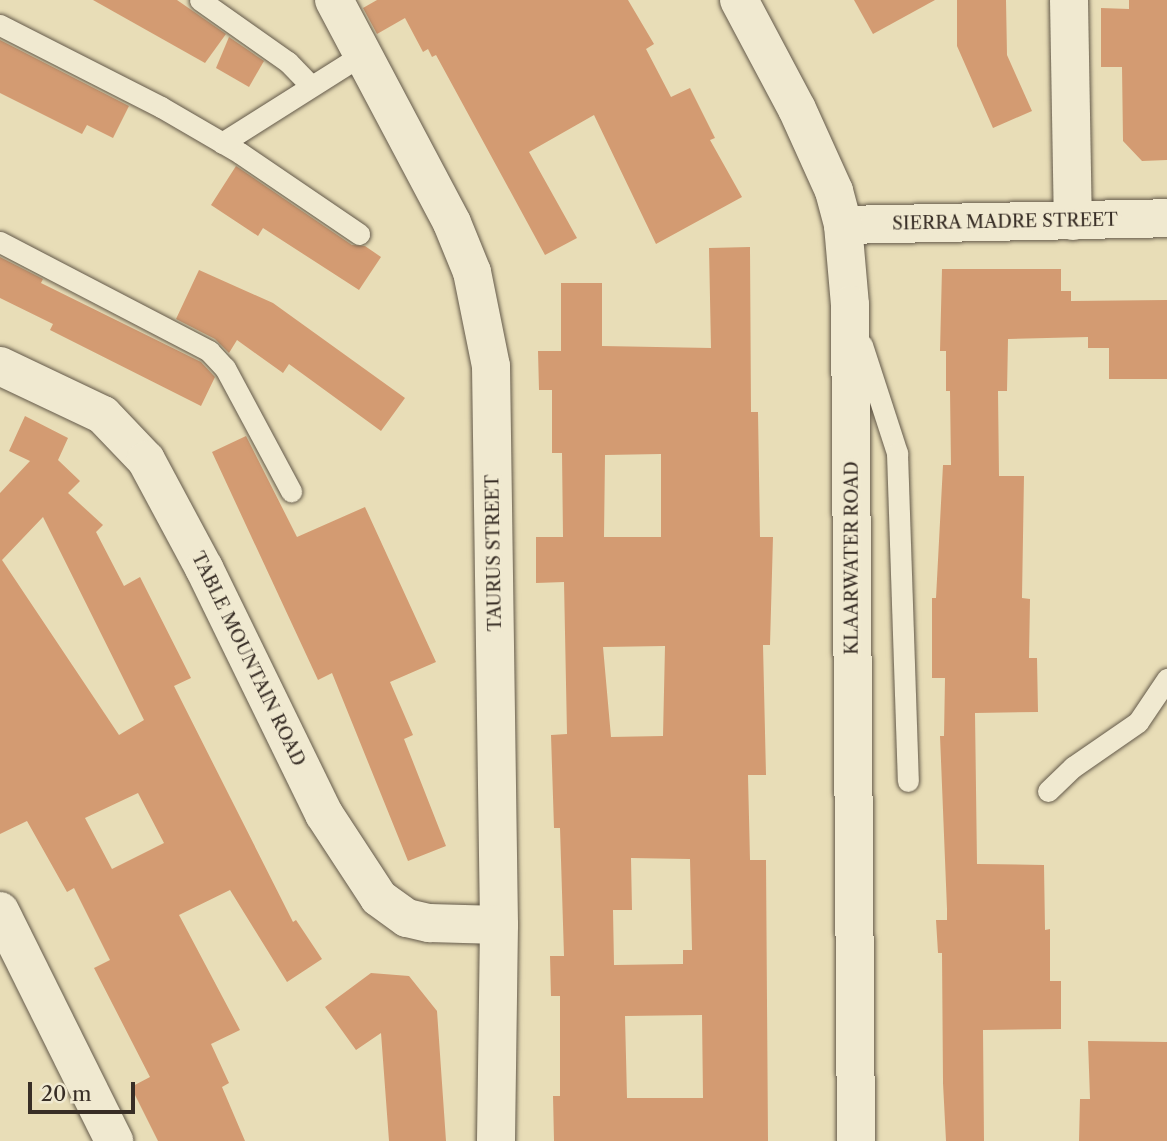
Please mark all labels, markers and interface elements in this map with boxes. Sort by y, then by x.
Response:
street label: SIERRA MADRE STREET [892,209,1118,235]
street label: KLAARWATER ROAD [841,461,863,655]
street label: TAURUS STREET [482,474,506,632]
street label: TABLE MOUNTAIN ROAD [187,548,309,770]
scale bar [32,1068,138,1112]
text: 20 m [41,1081,92,1106]

